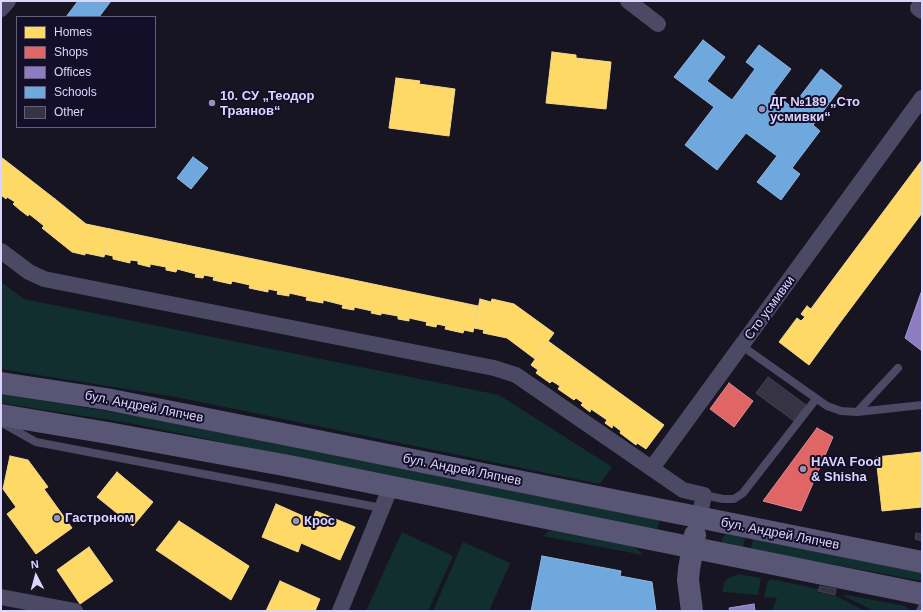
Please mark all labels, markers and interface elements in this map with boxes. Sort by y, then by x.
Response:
legend [16,16,156,128]
text: Homes [54,25,92,39]
text: Shops [54,45,88,59]
text: Offices [54,65,91,79]
text: Schools [54,85,97,99]
place label: 10. СУ „Теодор Траянов“ [220,88,314,119]
place label: ДГ №189 „Сто усмивки“ [770,94,860,125]
marker: 10. СУ „Теодор Траянов“ [207,98,217,108]
marker: ДГ №189 „Сто усмивки“ [757,104,767,114]
text: Other [54,105,84,119]
street label: Сто усмивки [742,273,798,343]
street label: бул. Андрей Ляпчев [83,388,205,426]
street label: бул. Андрей Ляпчев [401,451,523,489]
place label: HAVA Food & Shisha [811,454,881,485]
marker: HAVA Food & Shisha [798,464,808,474]
place label: Гастроном [65,510,134,526]
marker: Гастроном [52,513,62,523]
place label: Крос [304,513,335,529]
street label: бул. Андрей Ляпчев [719,515,841,553]
marker: Крос [291,516,301,526]
north arrow [16,556,56,596]
text: N [30,558,39,570]

